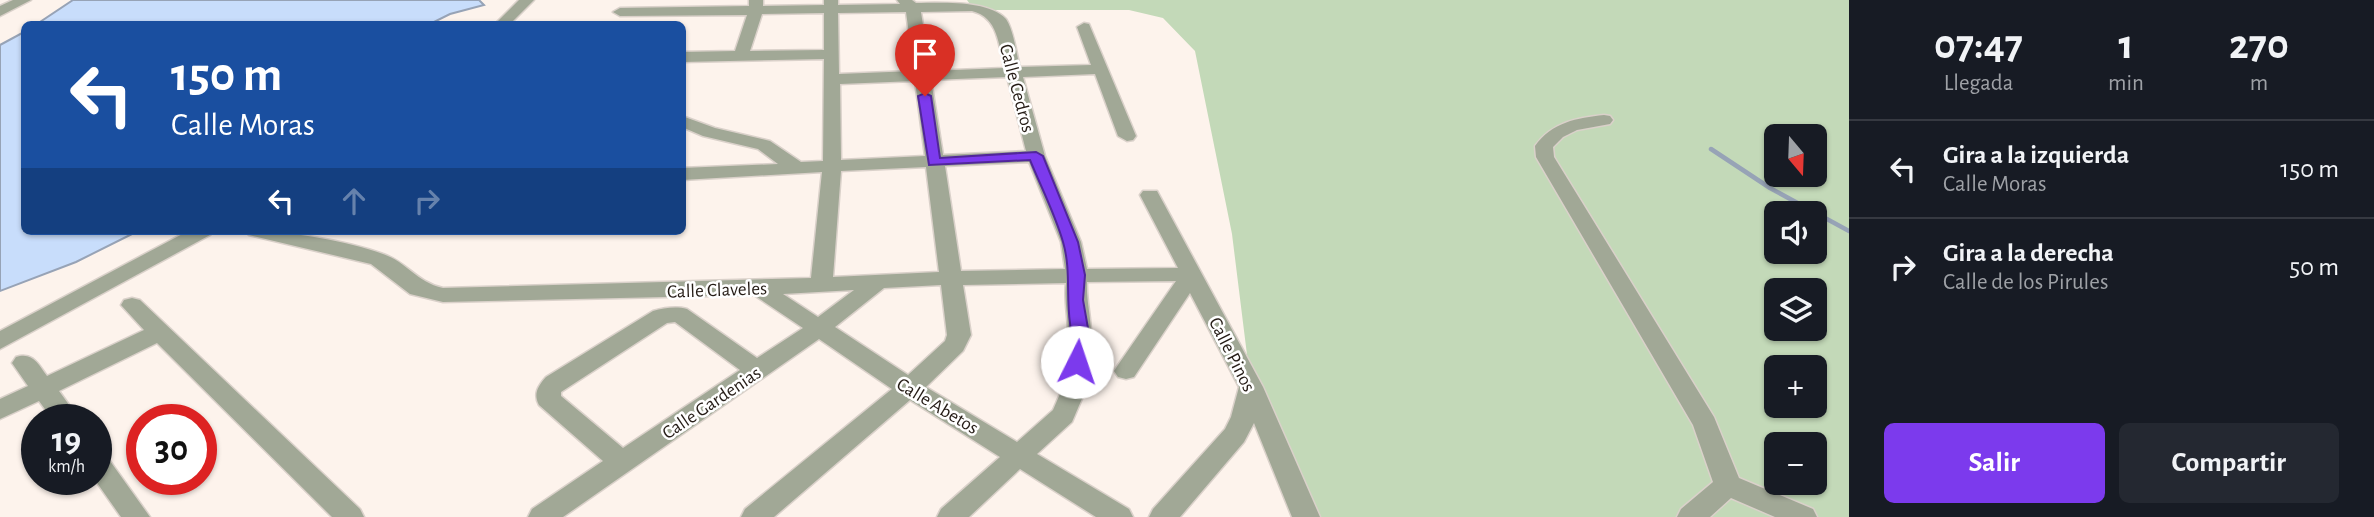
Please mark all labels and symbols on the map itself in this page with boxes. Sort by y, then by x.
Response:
pin [895,24,955,96]
street label: Calle Cedros [996,42,1037,135]
north arrow [1764,124,1827,187]
street label: Calle Claveles [667,279,767,302]
street label: Calle Pinos [1205,314,1258,395]
position arrow [1040,325,1114,399]
street label: Calle Gardenias [659,363,765,443]
street label: Calle Abetos [893,375,981,438]
speed limit sign: 30 [126,404,217,495]

